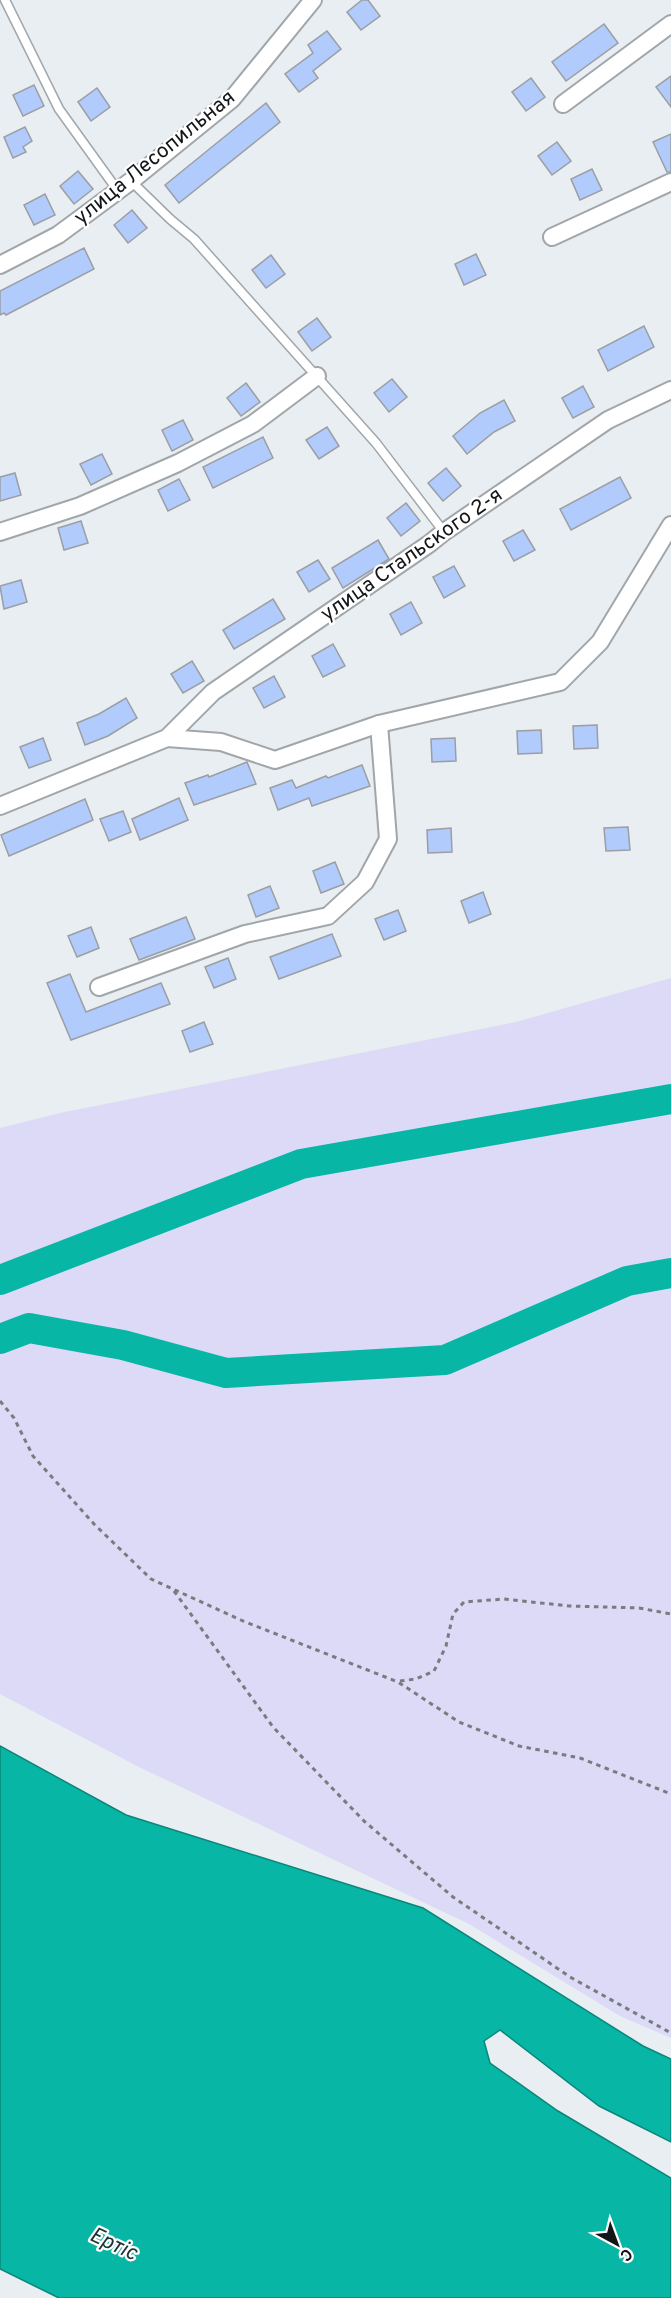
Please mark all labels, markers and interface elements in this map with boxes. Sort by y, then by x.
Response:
street label: улица Лесопильная [69,85,241,231]
street label: улица Стальского 2-я [316,482,508,628]
north arrow [587,2214,647,2274]
water label: Ертіс [85,2222,142,2268]
text: С [615,2243,636,2265]

